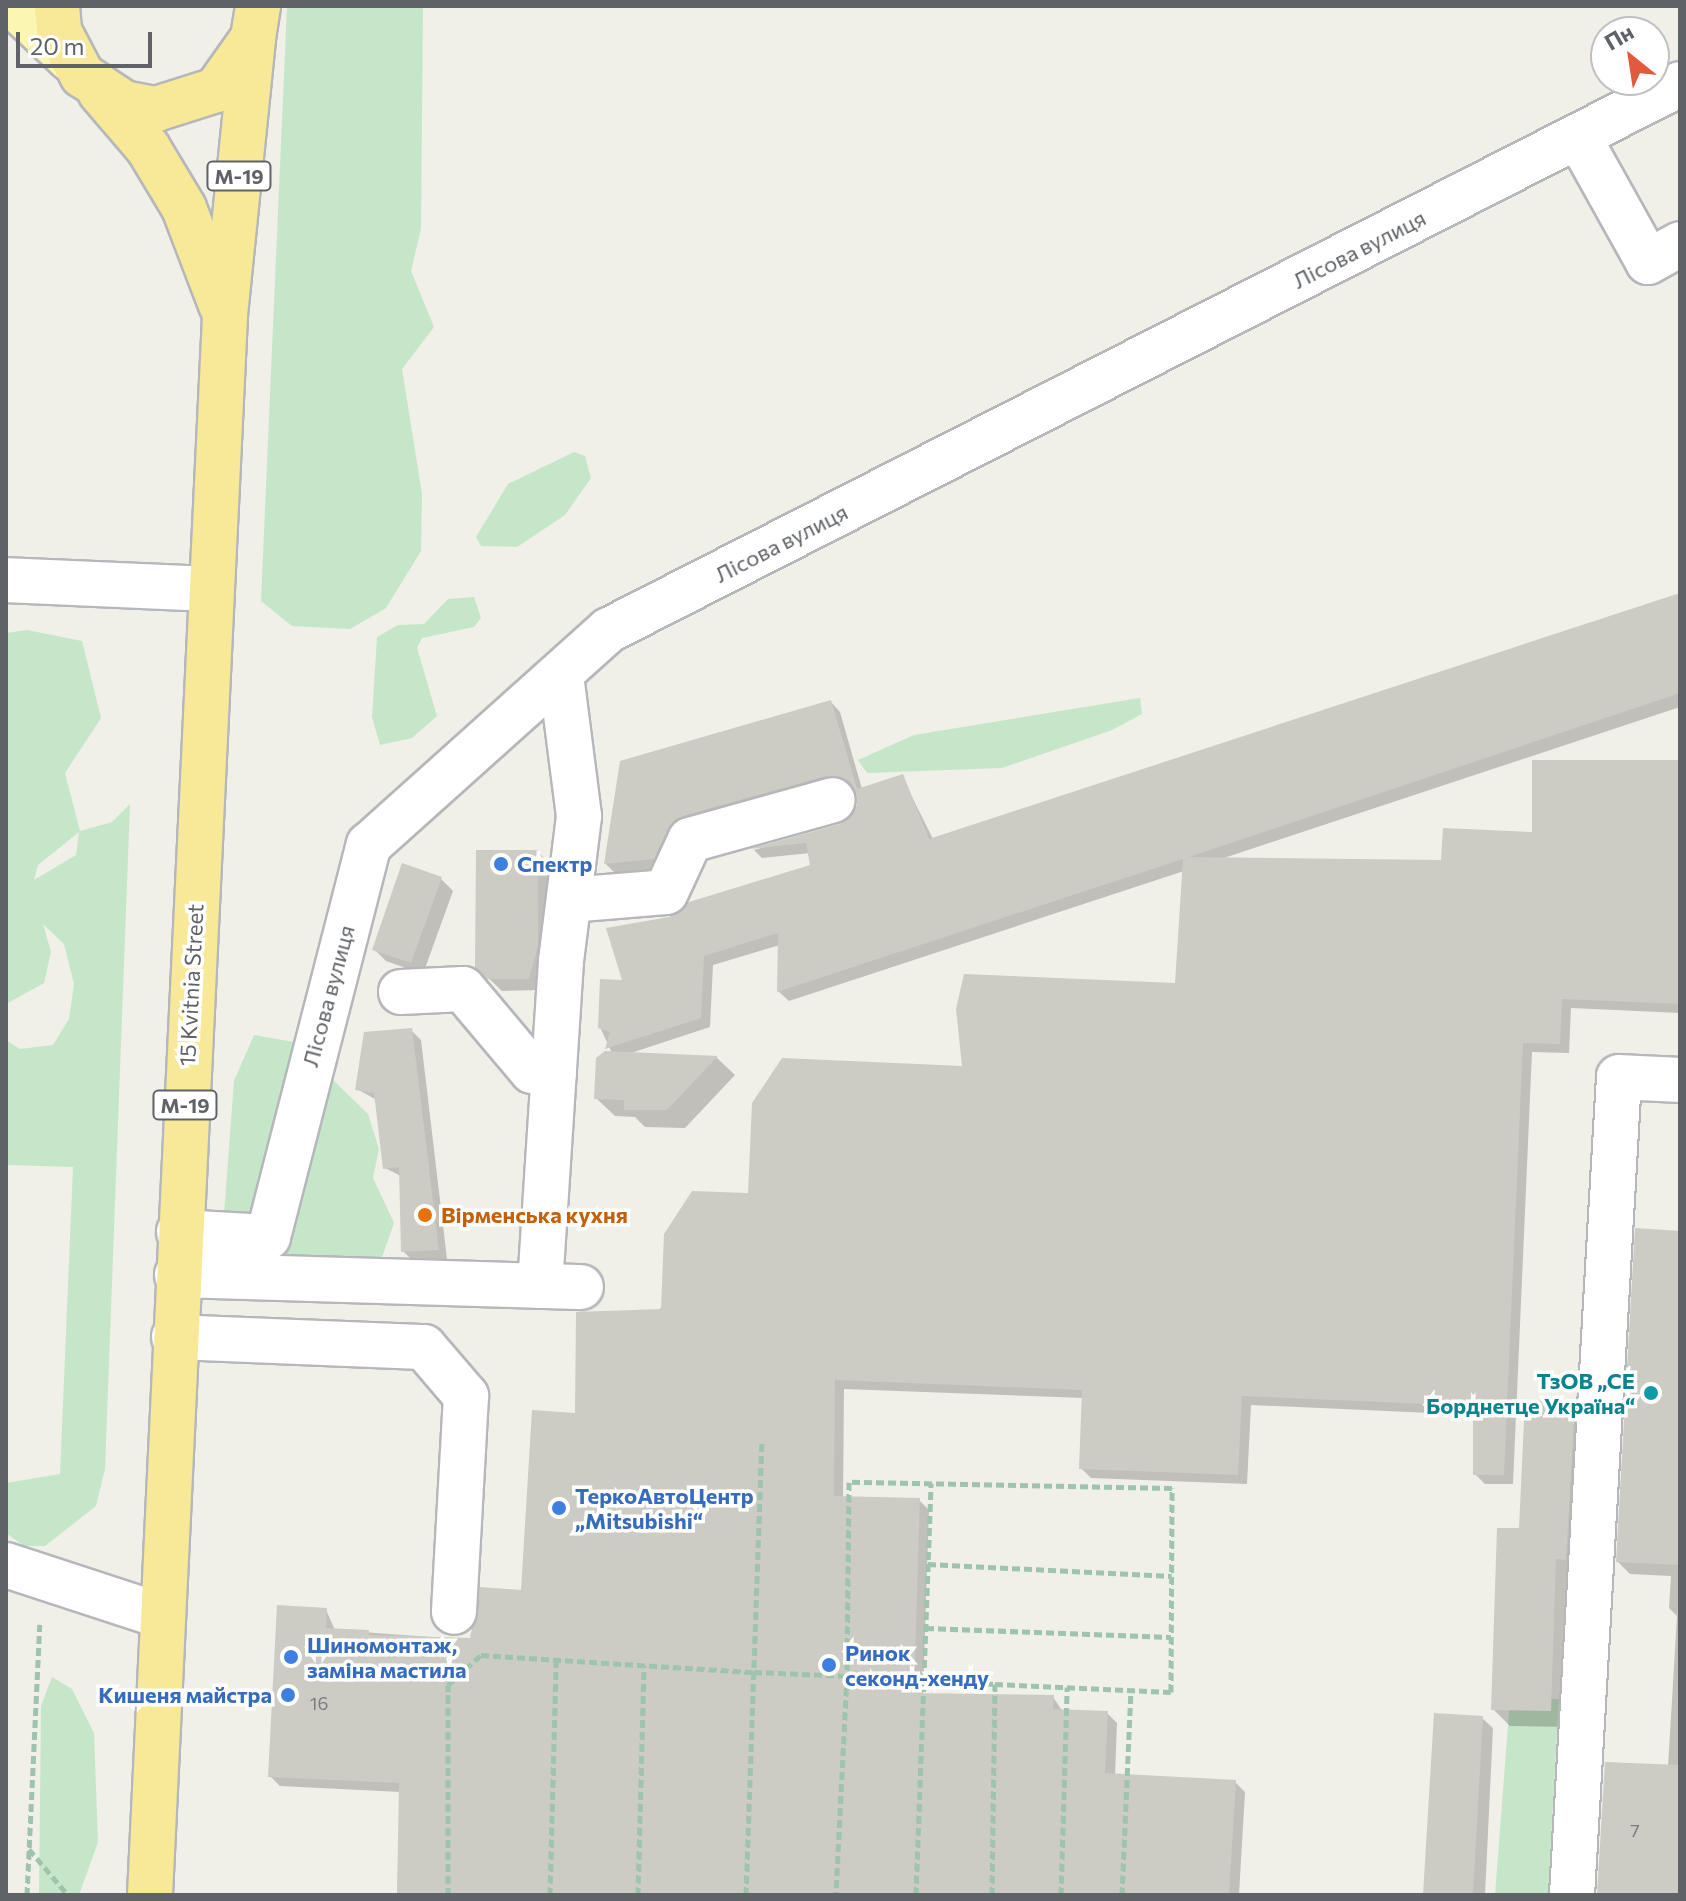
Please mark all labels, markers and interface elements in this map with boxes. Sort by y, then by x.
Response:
scale bar [20,16,156,66]
north arrow [1590,16,1670,96]
text: Пн [1599,18,1638,55]
text: 20 m [30,31,84,60]
road number: М-19 [205,160,273,192]
street label: Лісова вулиця [1288,204,1430,294]
street label: Лісова вулиця [710,498,852,588]
place label: Спектр [517,851,592,877]
marker: Спектр [492,855,510,873]
street label: 15 Kvitnia Street [174,903,208,1067]
street label: Лісова вулиця [296,922,360,1070]
road number: М-19 [151,1089,219,1121]
place label: Вірменська кухня [441,1202,628,1228]
marker: Вірменська кухня [416,1206,434,1224]
place label: ТзОВ „СЕ Борднетце Україна“ [1426,1367,1635,1418]
marker: ТзОВ „СЕ Борднетце Україна“ [1642,1384,1660,1402]
place label: ТеркоАвтоЦентр „Mitsubishi“ [575,1482,754,1534]
marker: ТеркоАвтоЦентр „Mitsubishi“ [550,1499,568,1517]
place label: Шиномонтаж, заміна мастила [307,1631,466,1682]
place label: Ринок секонд-хенду [845,1639,989,1690]
marker: Шиномонтаж, заміна мастила [282,1648,300,1666]
marker: Ринок секонд-хенду [820,1656,838,1674]
place label: Кишеня майстра [98,1682,272,1708]
marker: Кишеня майстра [279,1686,297,1704]
house number: 16 [310,1692,328,1714]
house number: 7 [1630,1819,1640,1841]

